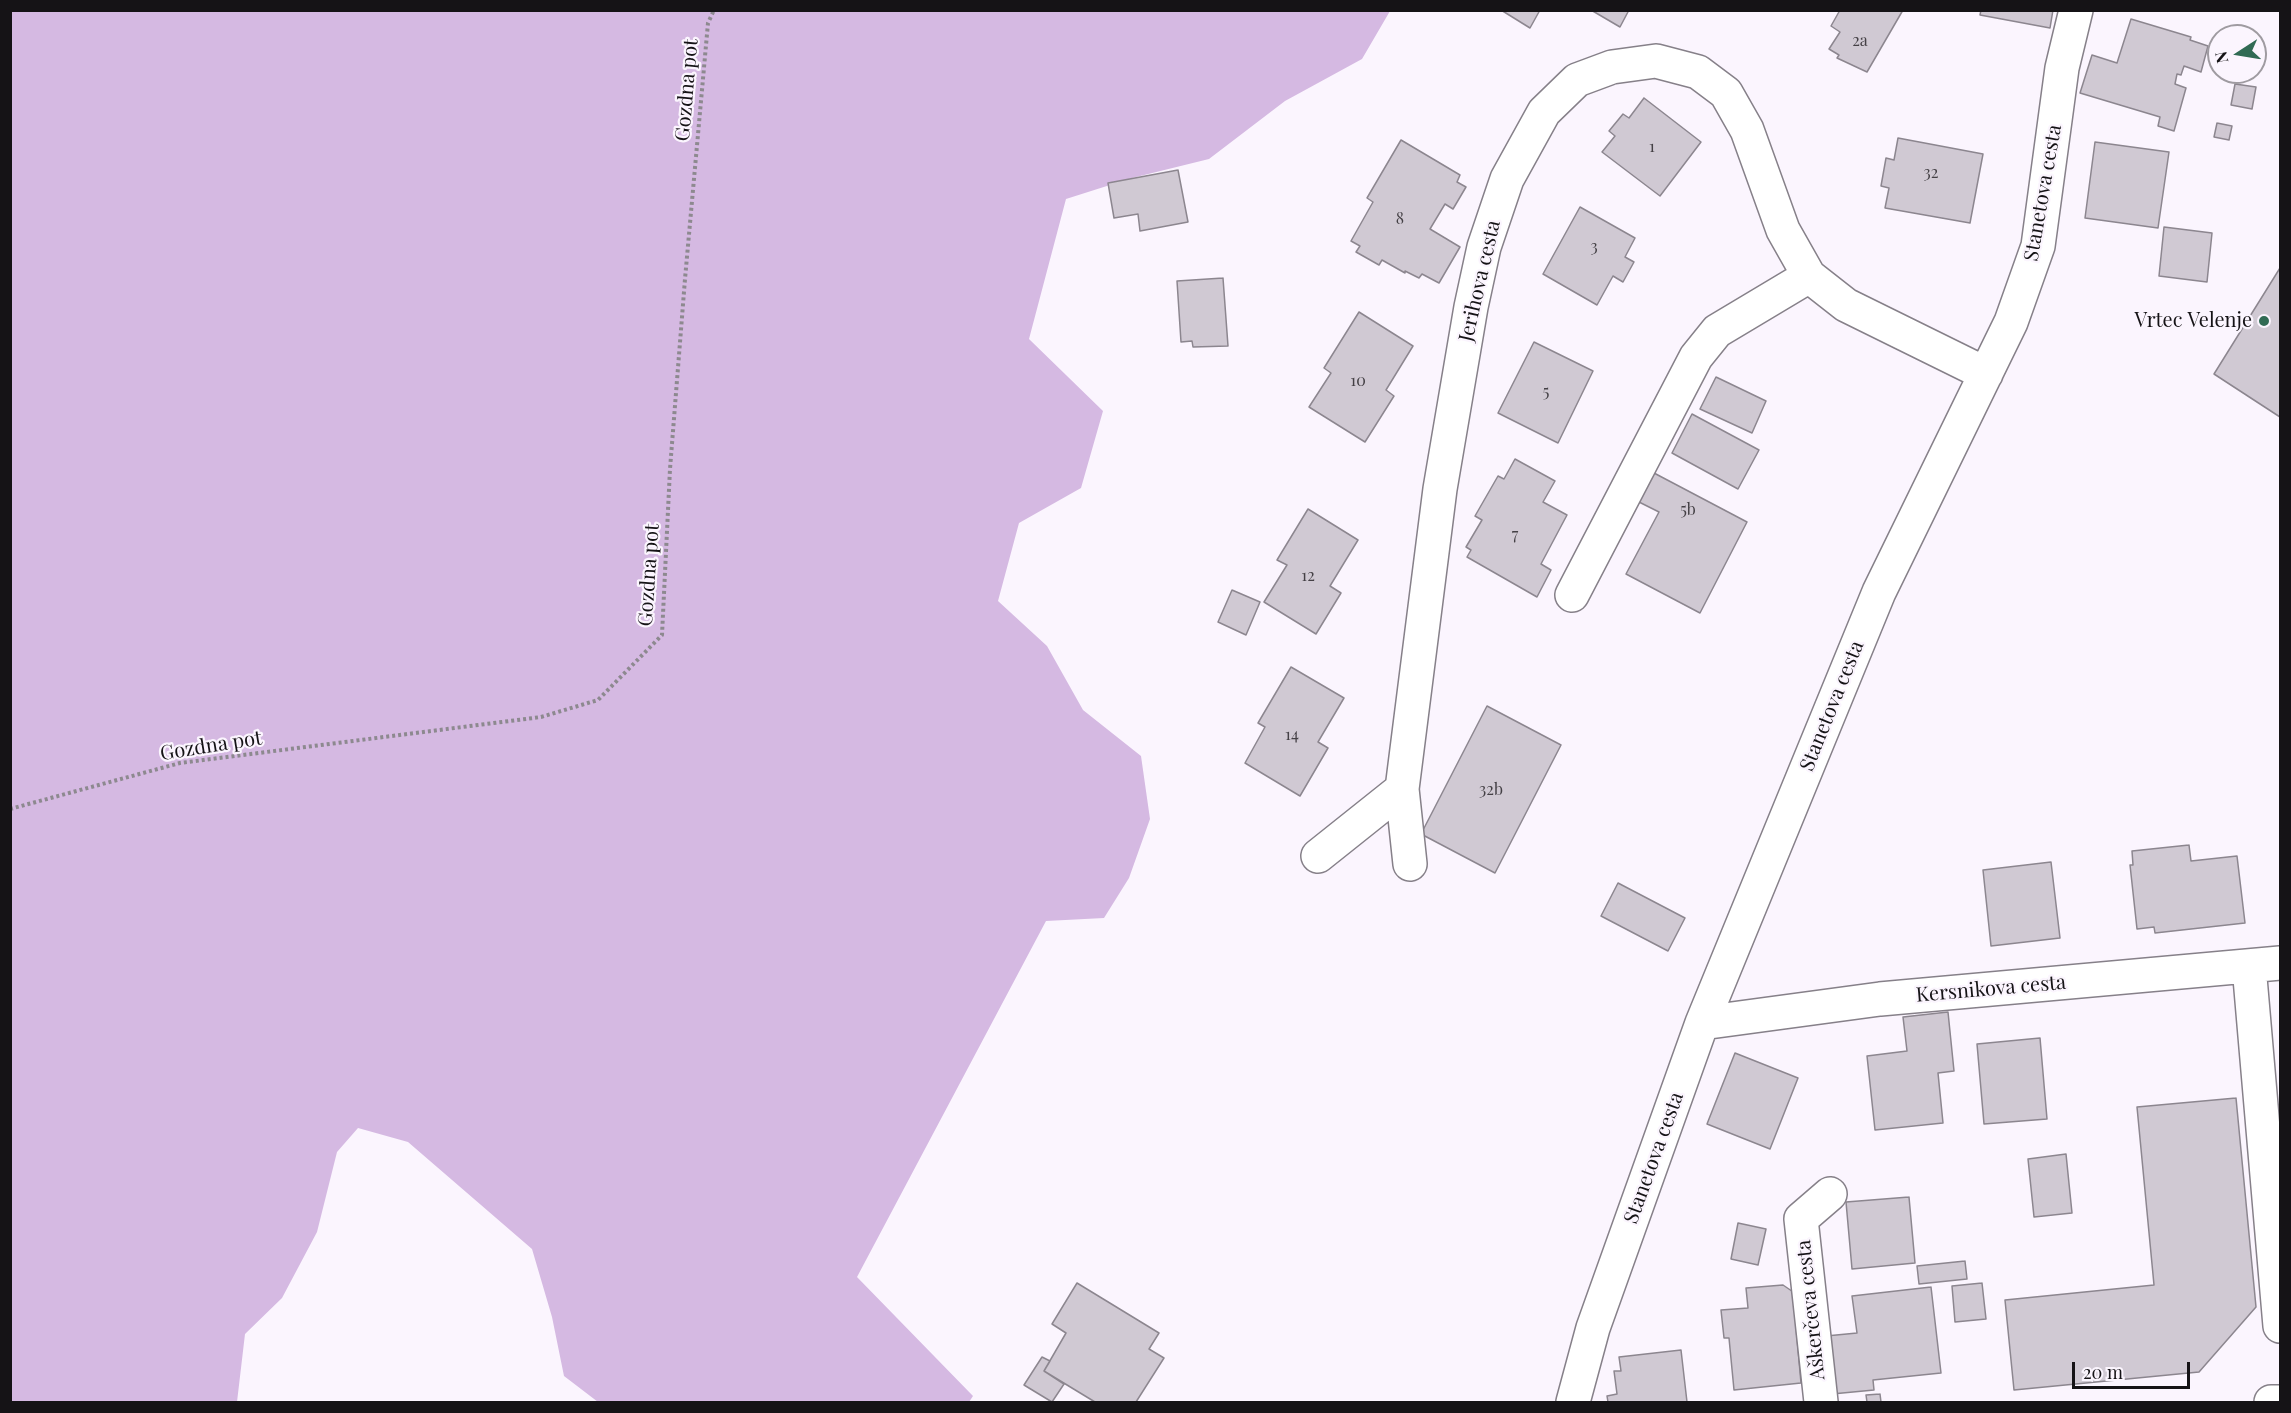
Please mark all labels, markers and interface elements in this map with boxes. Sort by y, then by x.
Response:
north arrow [2207,24,2267,84]
house number: 2a [1852,31,1868,51]
street label: Gozdna pot [671,38,703,142]
text: N [2209,50,2232,65]
street label: Stanetova cesta [2019,123,2067,263]
house number: 1 [1649,137,1655,157]
house number: 32 [1924,163,1938,183]
house number: 8 [1396,209,1404,229]
street label: Jerihova cesta [1454,218,1506,344]
house number: 3 [1590,237,1598,257]
place label: Vrtec Velenje [2135,309,2252,333]
marker: Vrtec Velenje [2257,314,2271,328]
house number: 10 [1350,371,1366,391]
house number: 5 [1543,382,1549,402]
house number: 5b [1680,500,1696,520]
street label: Gozdna pot [633,523,665,627]
house number: 7 [1512,525,1518,545]
house number: 12 [1301,566,1315,586]
street label: Stanetova cesta [1795,637,1869,775]
house number: 14 [1285,725,1299,745]
street label: Gozdna pot [158,726,264,766]
house number: 32b [1479,780,1503,800]
street label: Kersnikova cesta [1915,970,2067,1008]
street label: Stanetova cesta [1619,1089,1689,1227]
street label: Aškerčeva cesta [1792,1239,1830,1381]
scale bar [2075,1350,2194,1388]
text: 20 m [2083,1360,2123,1384]

